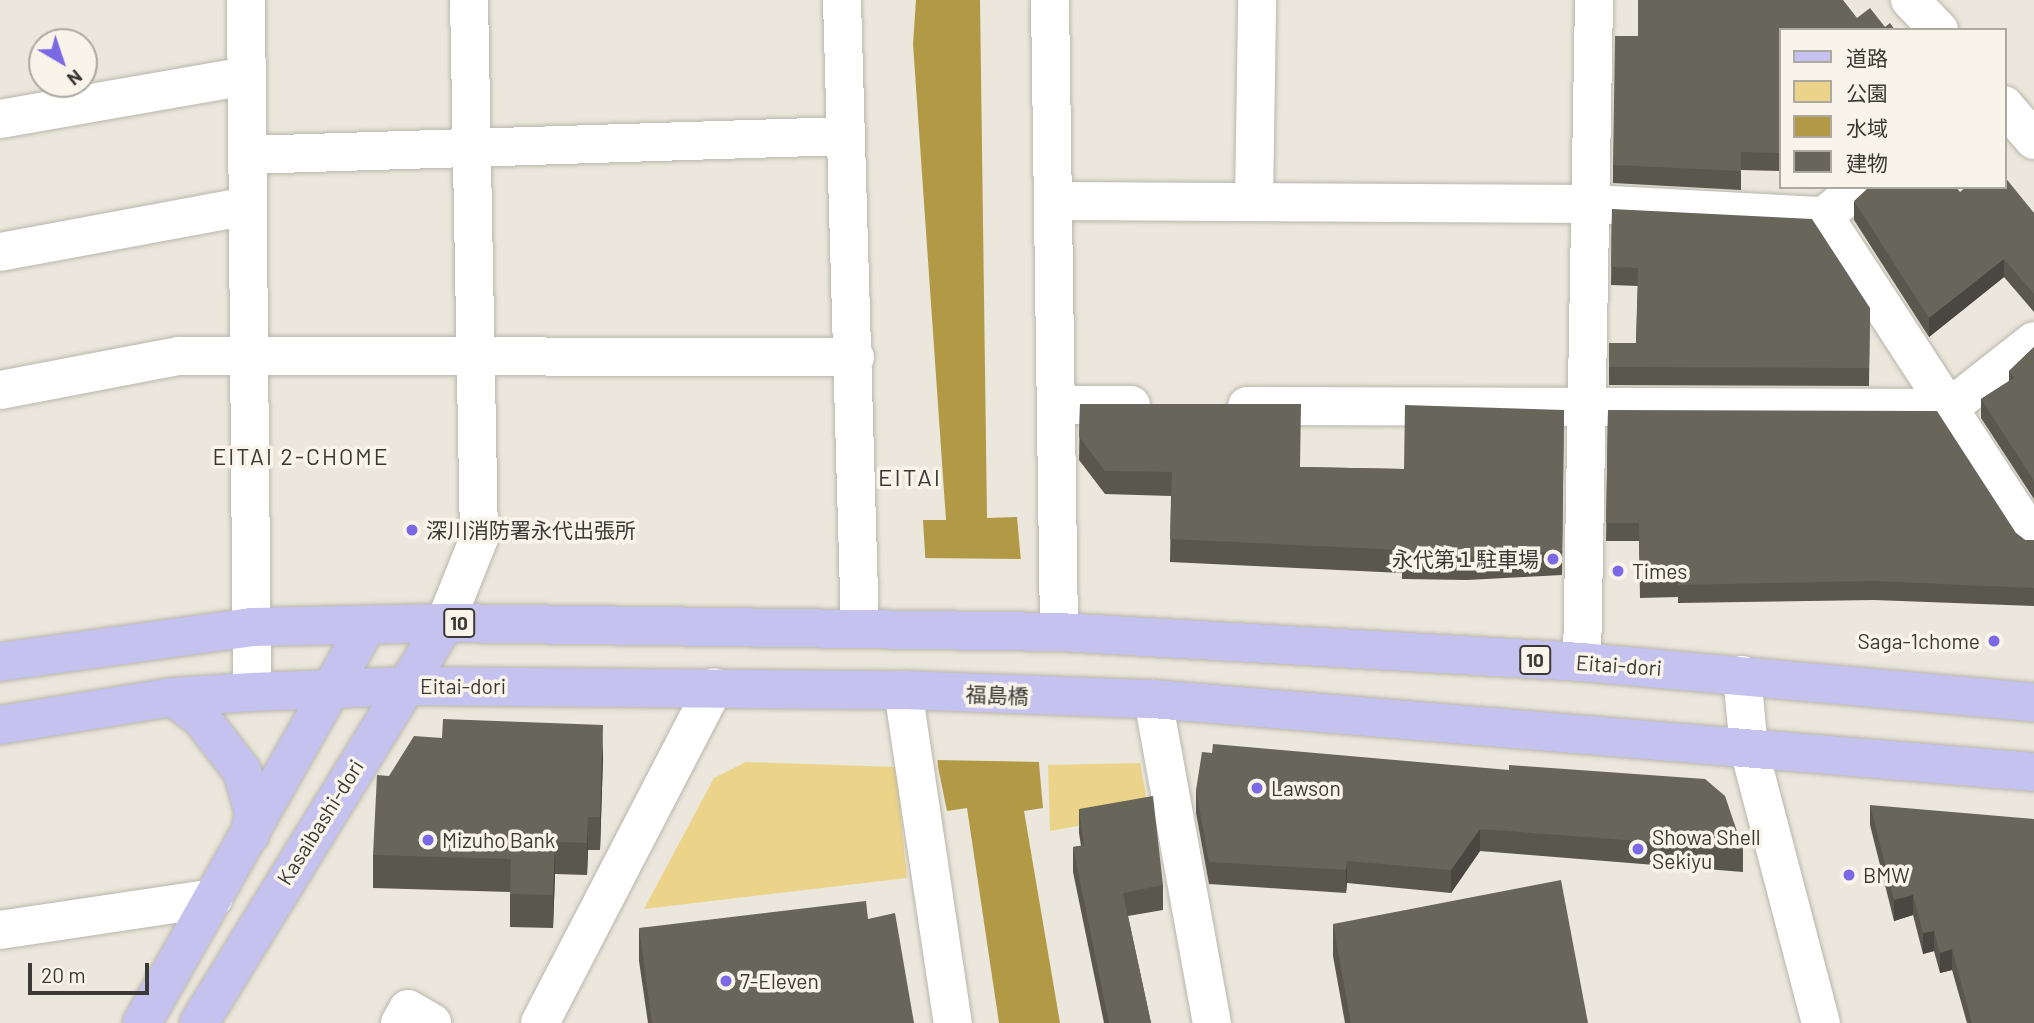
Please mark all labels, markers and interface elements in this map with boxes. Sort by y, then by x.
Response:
north arrow [28,28,98,98]
legend [1778,28,2006,189]
text: 道路 [1846,45,1888,70]
text: N [63,65,87,91]
text: 公園 [1846,80,1888,105]
text: 水域 [1846,115,1888,140]
text: 建物 [1846,150,1888,175]
district label: EITAI 2-CHOME [214,442,388,470]
district label: EITAI [879,463,941,491]
place label: 深川消防署永代出張所 [426,517,636,543]
marker: 深川消防署永代出張所 [404,522,420,538]
place label: 永代第１駐車場 [1392,546,1539,572]
marker: 永代第１駐車場 [1545,551,1561,567]
place label: Times [1632,558,1687,584]
marker: Times [1610,563,1626,579]
road number: 10 [442,608,476,638]
place label: Saga-1chome [1858,628,1980,654]
marker: Saga-1chome [1986,633,2002,649]
road number: 10 [1518,645,1552,676]
street label: Eitai-dori [1575,649,1663,681]
street label: Eitai-dori [420,673,506,699]
street label: 福島橋 [965,681,1029,709]
street label: Kasaibashi-dori [271,755,369,889]
place label: Lawson [1271,775,1341,801]
marker: Lawson [1249,780,1265,796]
place label: Showa Shell Sekiyu [1652,824,1761,874]
place label: Mizuho Bank [442,827,555,853]
marker: Mizuho Bank [420,832,436,848]
marker: Showa Shell Sekiyu [1630,841,1646,857]
place label: BMW [1863,862,1910,888]
marker: BMW [1841,867,1857,883]
scale bar [32,950,152,994]
text: 20 m [41,962,86,987]
place label: 7-Eleven [740,968,819,994]
marker: 7-Eleven [718,973,734,989]

